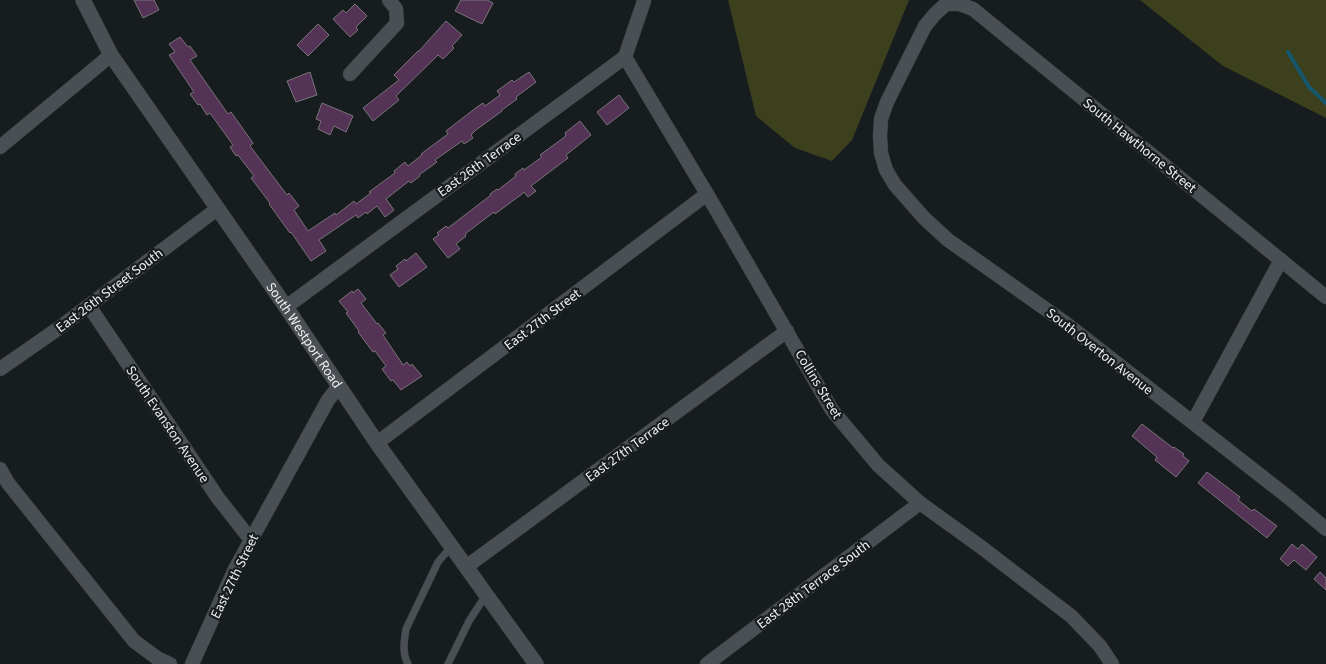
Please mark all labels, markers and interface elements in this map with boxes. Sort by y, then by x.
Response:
street label: South Hawthorne Street [1078,94,1201,198]
street label: East 26th Terrace [433,127,526,202]
street label: East 26th Street South [52,244,167,338]
street label: South Westport Road [261,278,347,392]
street label: East 27th Street [500,284,585,355]
street label: South Overton Avenue [1042,304,1157,400]
street label: Collins Street [790,346,847,423]
street label: South Evanston Avenue [120,362,214,487]
street label: East 27th Terrace [581,412,674,487]
street label: East 27th Street [206,531,264,622]
street label: East 28th Terrace South [753,535,875,634]

